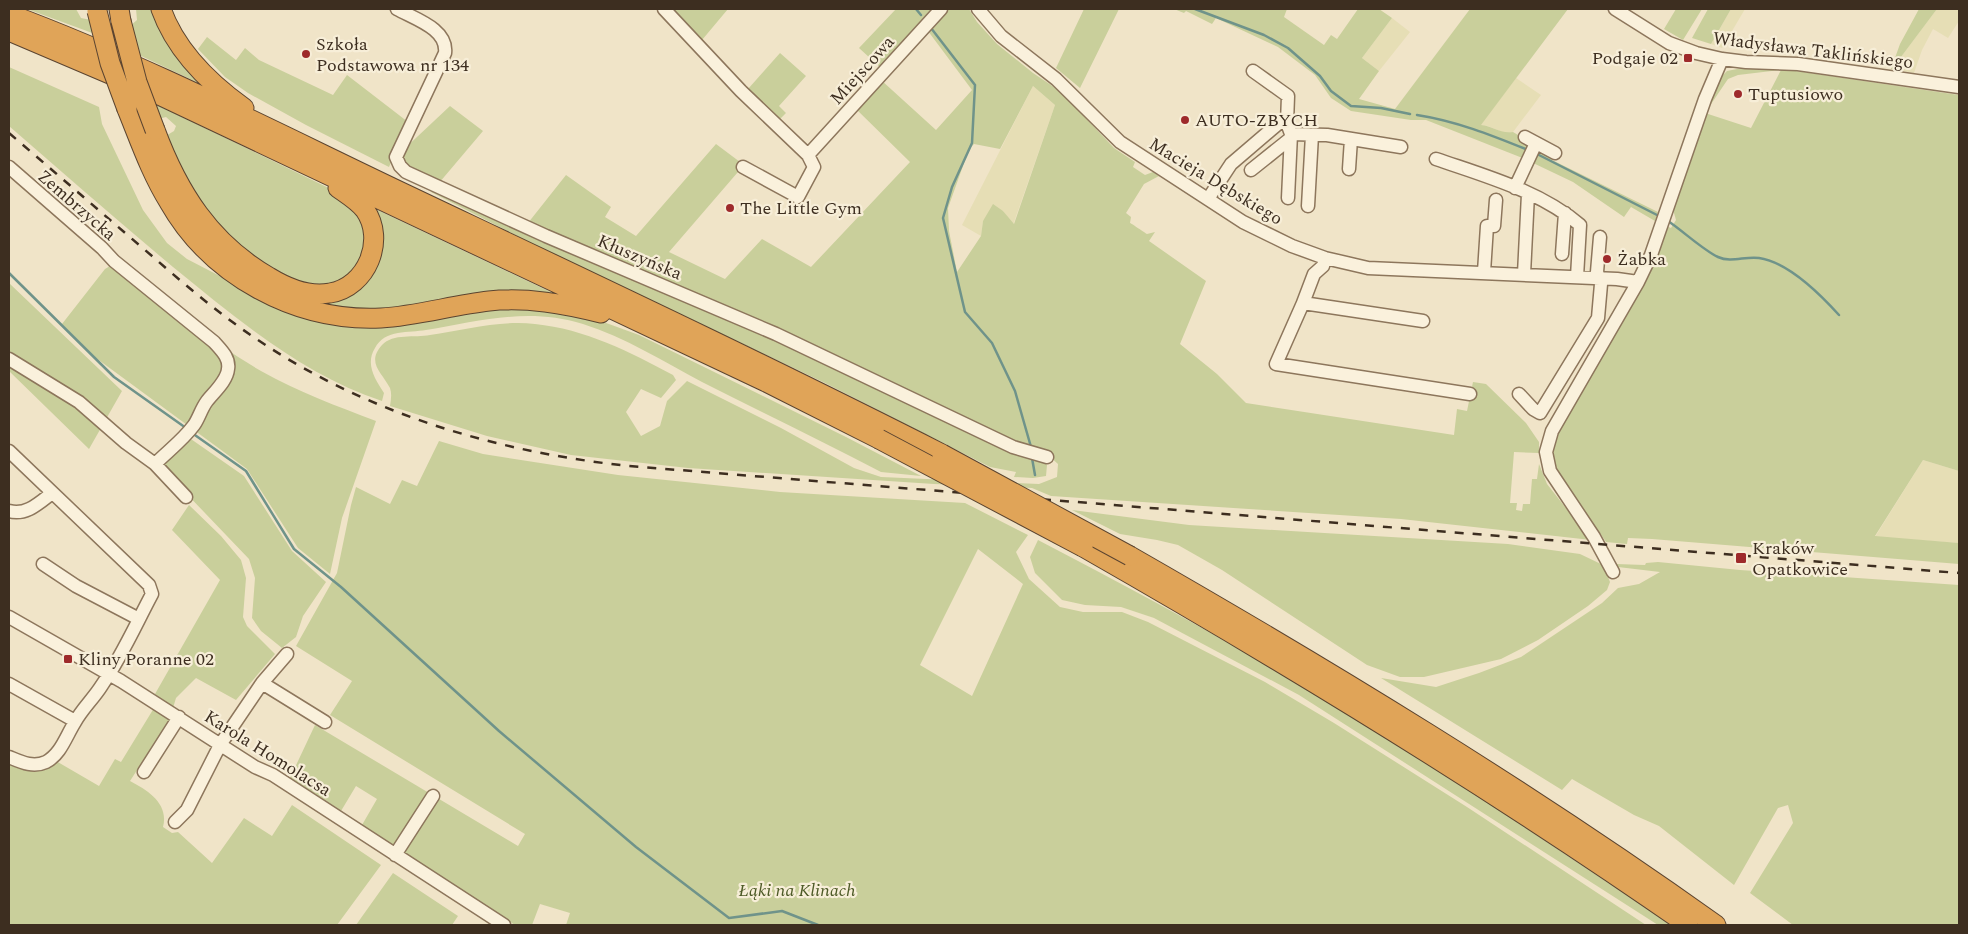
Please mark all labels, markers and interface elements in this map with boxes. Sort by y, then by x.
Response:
street label: Władysława Taklińskiego [1711,25,1915,76]
street label: Miejscowa [824,29,901,111]
place label: Szkoła Podstawowa nr 134 [316,31,469,79]
place label: Podgaje 02 [1592,45,1678,72]
marker: Szkoła Podstawowa nr 134 [300,48,312,60]
marker: Podgaje 02 [1682,52,1694,64]
place label: Tuptusiowo [1748,81,1843,108]
marker: Tuptusiowo [1732,88,1744,100]
place label: AUTO-ZBYCH [1195,107,1318,134]
marker: AUTO-ZBYCH [1179,114,1191,126]
street label: Macieja Dębskiego [1144,131,1288,232]
street label: Zembrzycka [31,163,122,248]
place label: The Little Gym [740,195,862,222]
marker: The Little Gym [724,202,736,214]
street label: Kłuszyńska [593,228,687,287]
place label: Żabka [1617,246,1666,273]
marker: Żabka [1601,253,1613,265]
place label: Kraków Opatkowice [1752,535,1848,583]
marker: Kraków Opatkowice [1734,551,1748,565]
place label: Kliny Poranne 02 [78,646,214,673]
marker: Kliny Poranne 02 [62,653,74,665]
street label: Karola Homolacsa [199,703,337,804]
park label: Łąki na Klinach [738,877,856,904]

